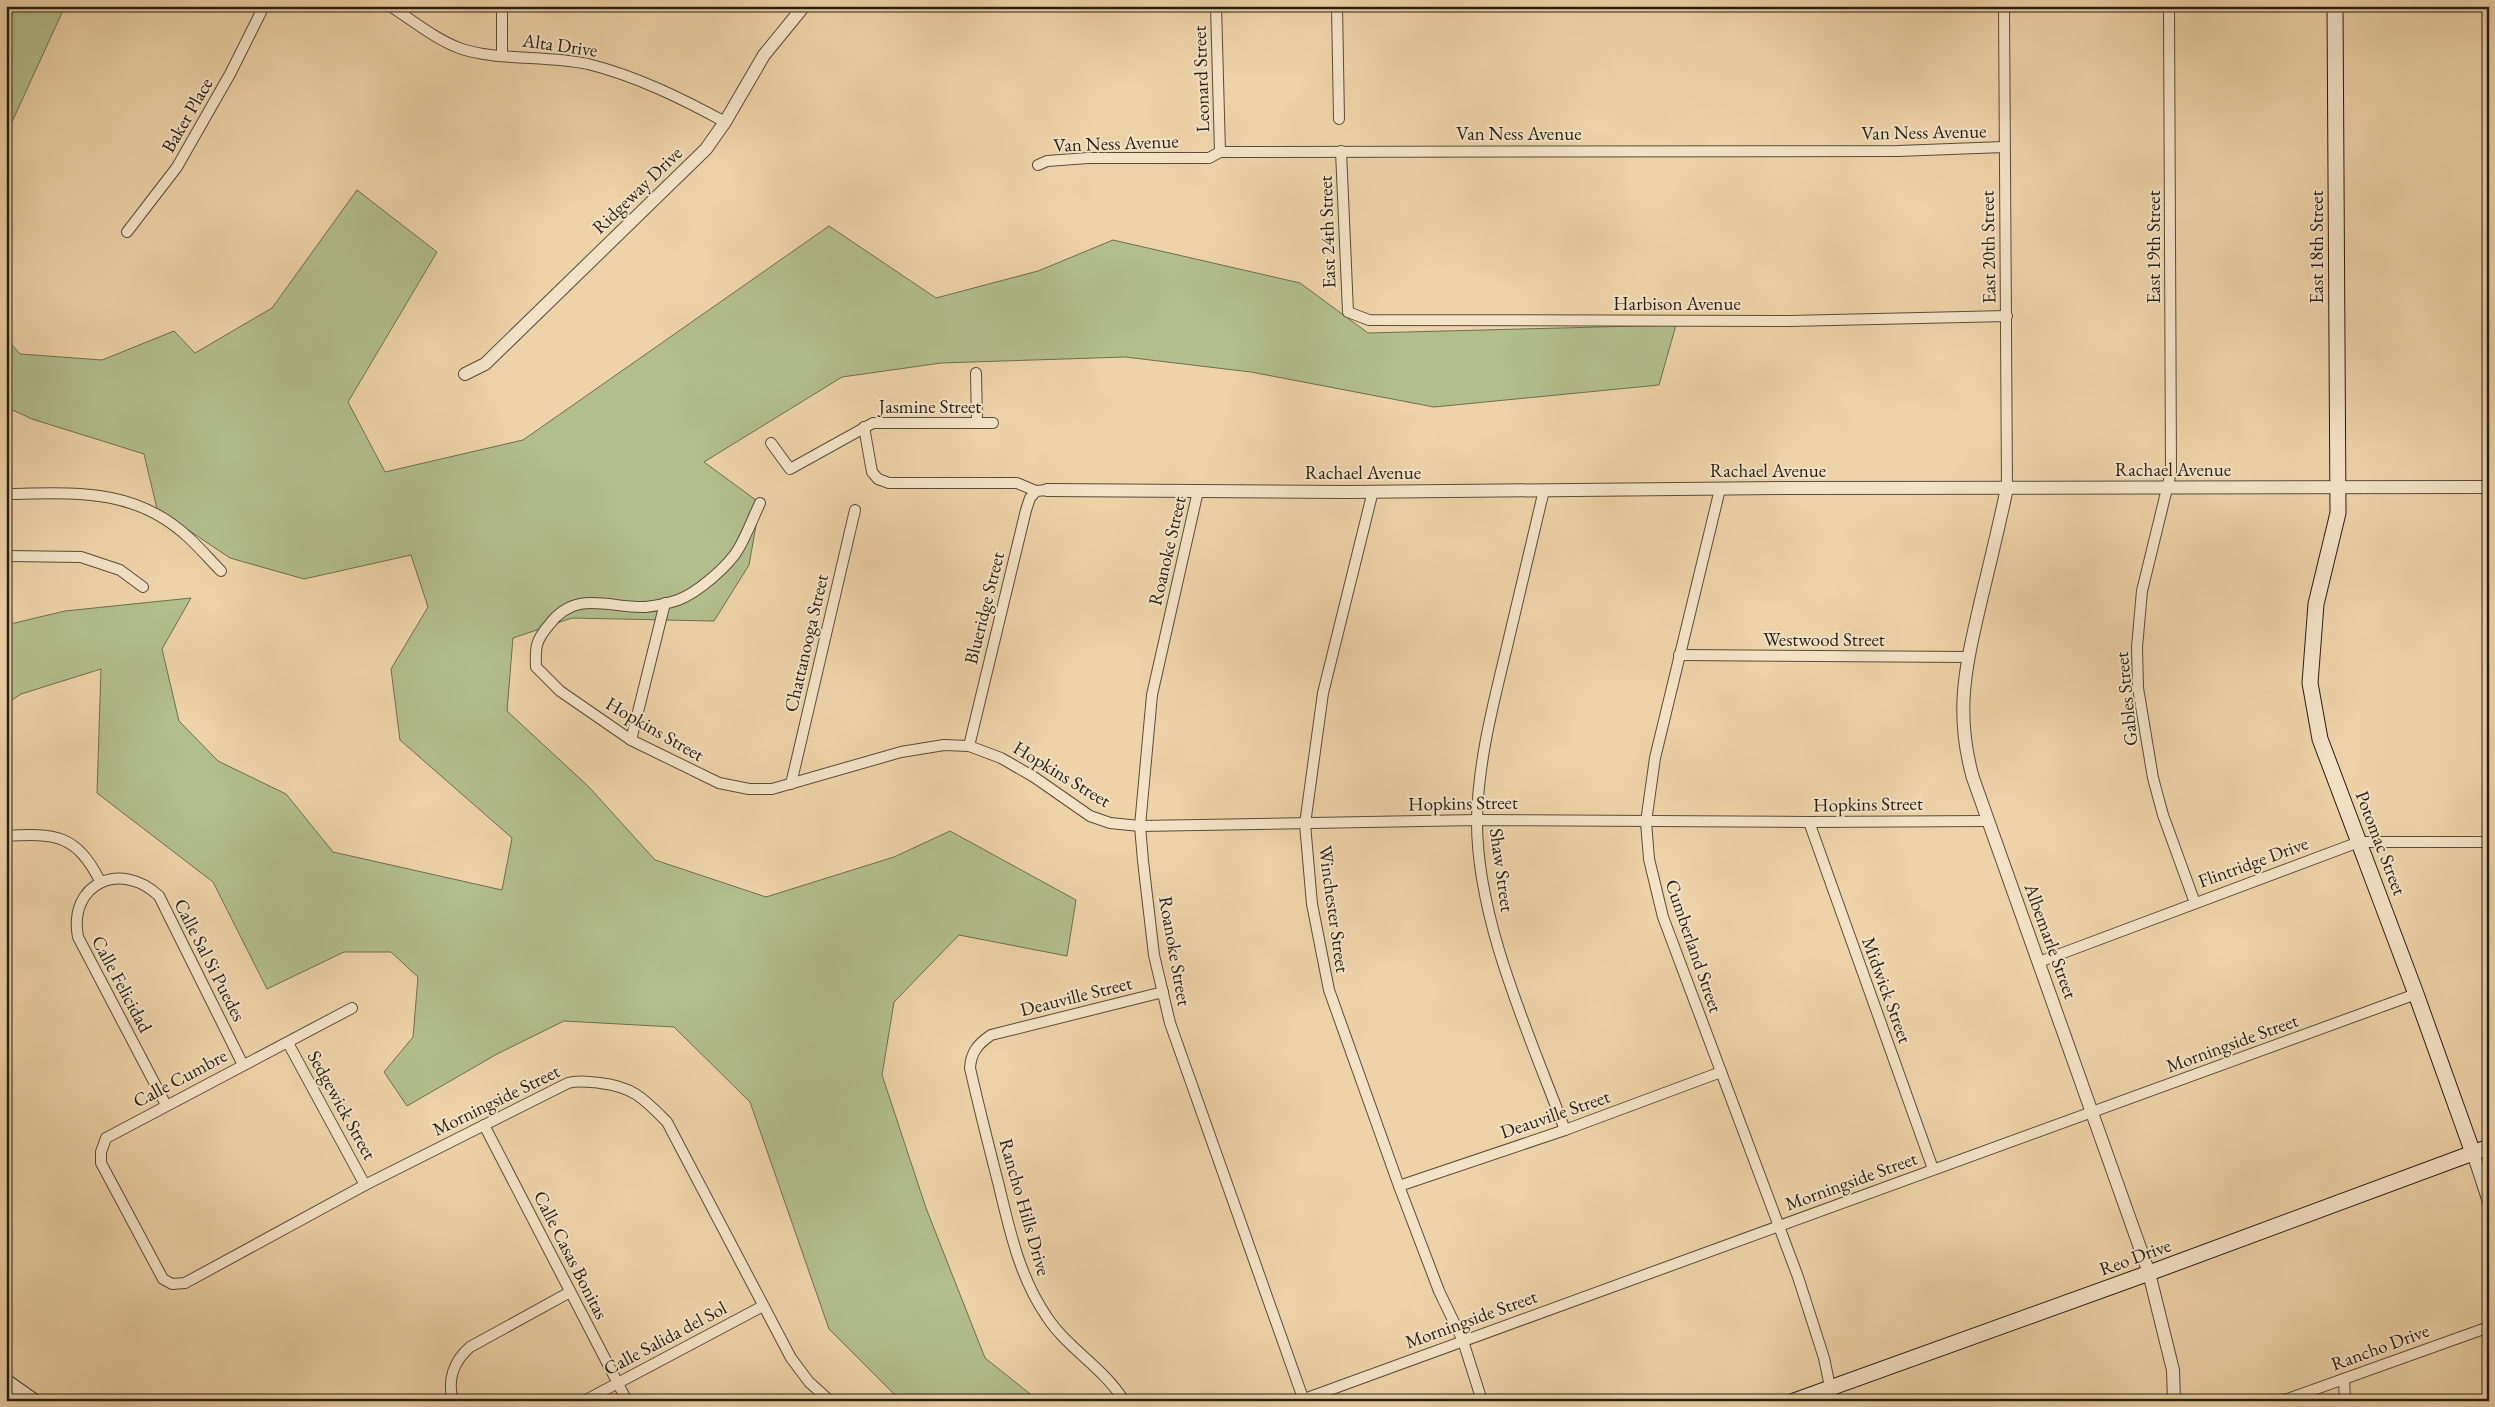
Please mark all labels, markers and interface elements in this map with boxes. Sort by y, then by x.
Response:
street label: Leonard Street [1187,25,1215,133]
street label: Alta Drive [520,27,599,63]
street label: Baker Place [156,73,218,157]
street label: Van Ness Avenue [1861,118,1987,146]
street label: Van Ness Avenue [1456,121,1582,146]
street label: Van Ness Avenue [1053,128,1179,158]
street label: Ridgeway Drive [586,141,688,239]
street label: East 24th Street [1313,175,1341,289]
street label: East 20th Street [1975,190,2001,304]
street label: East 19th Street [2141,190,2166,304]
street label: East 18th Street [2304,190,2329,304]
street label: Harbison Avenue [1613,291,1741,316]
street label: Jasmine Street [877,394,981,419]
street label: Rachael Avenue [2115,457,2231,482]
street label: Rachael Avenue [1710,458,1826,483]
street label: Rachael Avenue [1305,460,1421,485]
street label: Roanoke Street [1142,494,1192,608]
street label: Blueridge Street [958,549,1010,667]
street label: Chattanooga Street [778,572,834,714]
street label: Westwood Street [1763,627,1885,652]
street label: Gables Street [2109,651,2143,747]
street label: Hopkins Street [601,691,709,767]
street label: Hopkins Street [1009,735,1115,813]
street label: Potomac Street [2350,787,2412,899]
street label: Hopkins Street [1408,790,1518,816]
street label: Hopkins Street [1813,791,1923,817]
street label: Shaw Street [1484,826,1520,914]
street label: Flintridge Drive [2194,830,2312,894]
street label: Winchester Street [1313,844,1355,974]
street label: Cumberland Street [1660,876,1728,1016]
street label: Albemarle Street [2018,879,2083,1002]
street label: Calle Sal Si Puedes [168,894,252,1026]
street label: Roanoke Street [1153,894,1197,1008]
street label: Calle Felicidad [86,931,158,1037]
street label: Midwick Street [1856,933,1918,1047]
street label: Deauville Street [1017,970,1135,1022]
street label: Morningside Street [2162,1008,2302,1078]
street label: Calle Cumbre [129,1043,231,1113]
street label: Sedgewick Street [302,1046,382,1164]
street label: Morningside Street [428,1058,564,1142]
street label: Deauville Street [1497,1084,1613,1144]
street label: Rancho Hills Drive [993,1136,1057,1278]
street label: Morningside Street [1781,1146,1921,1216]
street label: Calle Casas Bonitas [528,1186,614,1324]
street label: Reo Drive [2096,1233,2174,1281]
street label: Morningside Street [1401,1284,1541,1354]
street label: Calle Salida del Sol [599,1295,731,1381]
street label: Rancho Drive [2328,1318,2432,1376]

